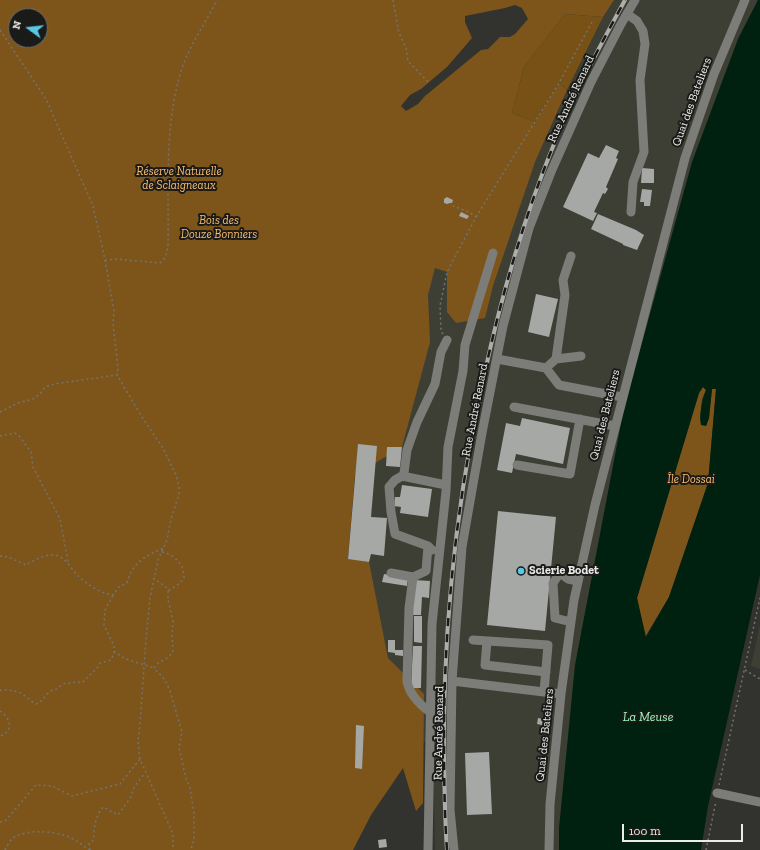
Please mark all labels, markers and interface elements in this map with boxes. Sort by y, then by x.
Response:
north arrow [8,8,48,48]
text: N [10,19,24,31]
street label: Rue André Renard [545,53,597,145]
street label: Quai des Bateliers [669,56,715,148]
park label: Réserve Naturelle de Sclaigneaux [136,165,222,193]
park label: Bois des Douze Bonniers [181,214,257,242]
street label: Rue André Renard [459,362,491,458]
street label: Quai des Bateliers [587,368,623,462]
park label: Île Dossai [667,473,715,487]
place label: Scierie Bodet [529,564,599,578]
marker: Scierie Bodet [516,566,526,576]
street label: Rue André Renard [431,686,447,780]
street label: Quai des Bateliers [533,688,557,782]
water label: La Meuse [623,709,673,725]
scale bar [624,816,745,842]
text: 100 m [629,824,661,838]

